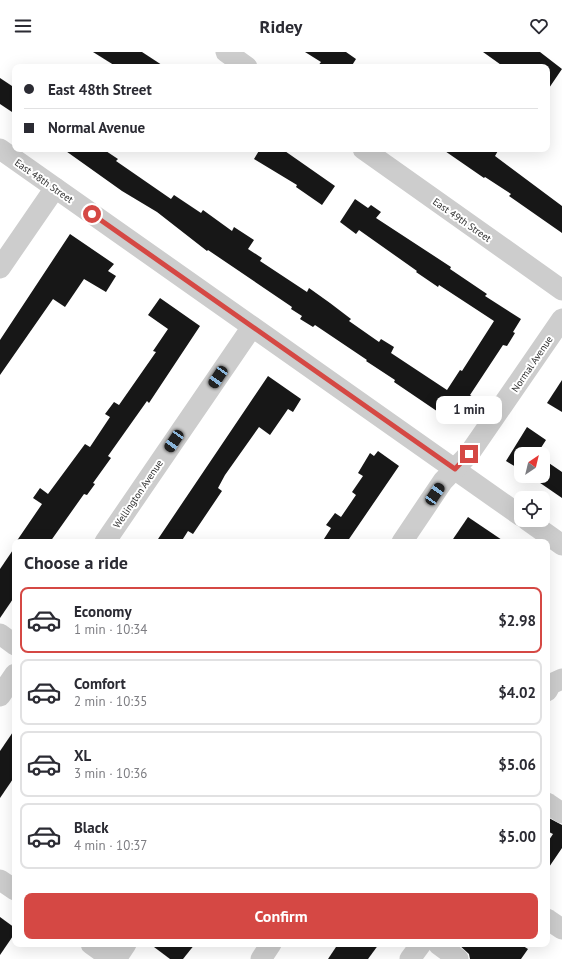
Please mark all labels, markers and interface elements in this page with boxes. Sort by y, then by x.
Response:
icon: menu [12,15,34,37]
text: Ridey [260,15,302,38]
icon: heart [528,15,550,37]
text: East 48th Street [48,80,152,99]
text: Normal Avenue [48,118,145,137]
street label: East 48th Street [12,156,76,206]
street label: East 49th Street [430,195,494,245]
route start [83,205,101,223]
street label: Normal Avenue [508,333,556,395]
car [206,364,230,390]
callout: 1 min [436,396,502,424]
text: 1 min [453,401,485,418]
car [162,428,186,454]
route end [460,445,478,463]
north arrow [514,447,550,483]
map controls [514,447,550,527]
street label: Wellington Avenue [110,457,166,531]
car [423,481,447,507]
button: locate [514,491,550,527]
text: Choose a ride [24,551,128,574]
icon: car [26,602,62,638]
text: Economy [74,602,132,621]
text: $2.98 [498,611,536,630]
text: 1 min · 10:34 [74,621,147,638]
icon: car [26,674,62,710]
text: Comfort [74,674,126,693]
text: $4.02 [498,683,536,702]
text: 2 min · 10:35 [74,693,147,710]
icon: car [26,746,62,782]
text: XL [74,746,91,765]
text: $5.06 [498,755,536,774]
text: 3 min · 10:36 [74,765,147,782]
icon: car [26,818,62,854]
text: Black [74,818,109,837]
text: $5.00 [498,827,536,846]
text: 4 min · 10:37 [74,837,147,854]
button: Confirm [24,893,538,939]

